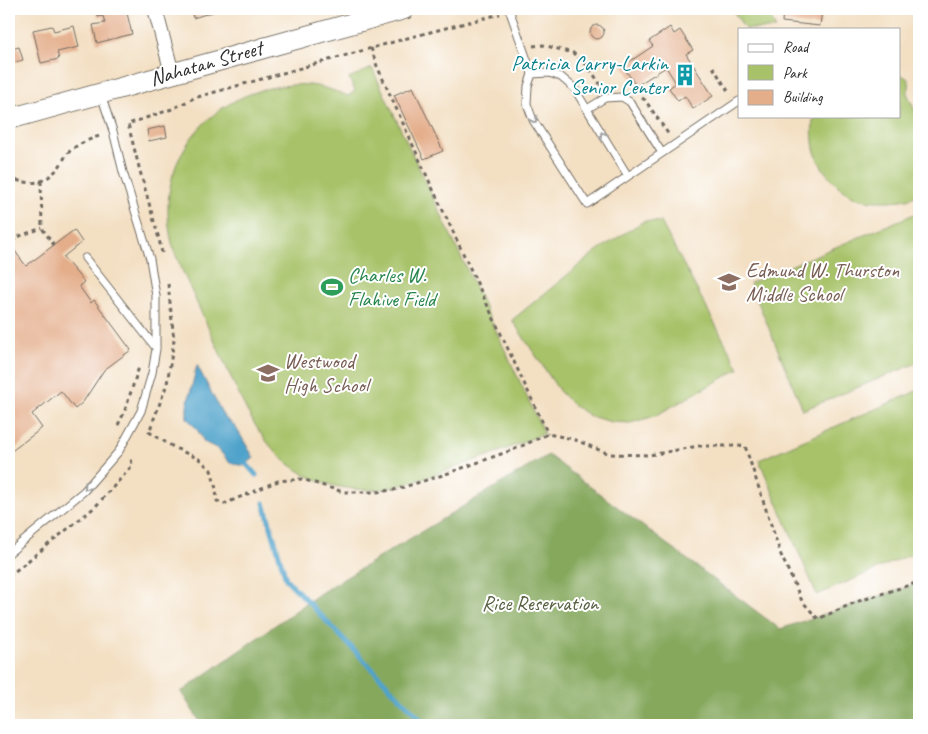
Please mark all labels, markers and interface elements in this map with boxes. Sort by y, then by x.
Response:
legend [738,28,900,118]
street label: Nahatan Street [147,34,268,91]
text: Road [783,38,810,57]
place label: Patricia Carry-Larkin Senior Center [511,50,670,100]
building icon: Patricia Carry-Larkin Senior Center [672,62,698,88]
text: Park [783,64,808,83]
text: Building [783,88,823,107]
one-way arrow [528,115,538,124]
one-way arrow [599,131,609,140]
place label: Edmund W. Thurston Middle School [746,257,900,307]
place label: Charles W. Flahive Field [348,262,439,312]
school or university icon: Edmund W. Thurston Middle School [716,269,742,295]
sports icon: Charles W. Flahive Field [319,274,345,300]
place label: Westwood High School [284,348,372,398]
school or university icon: Westwood High School [255,360,281,386]
one-way arrow [84,482,93,491]
park label: Rice Reservation [482,590,600,616]

